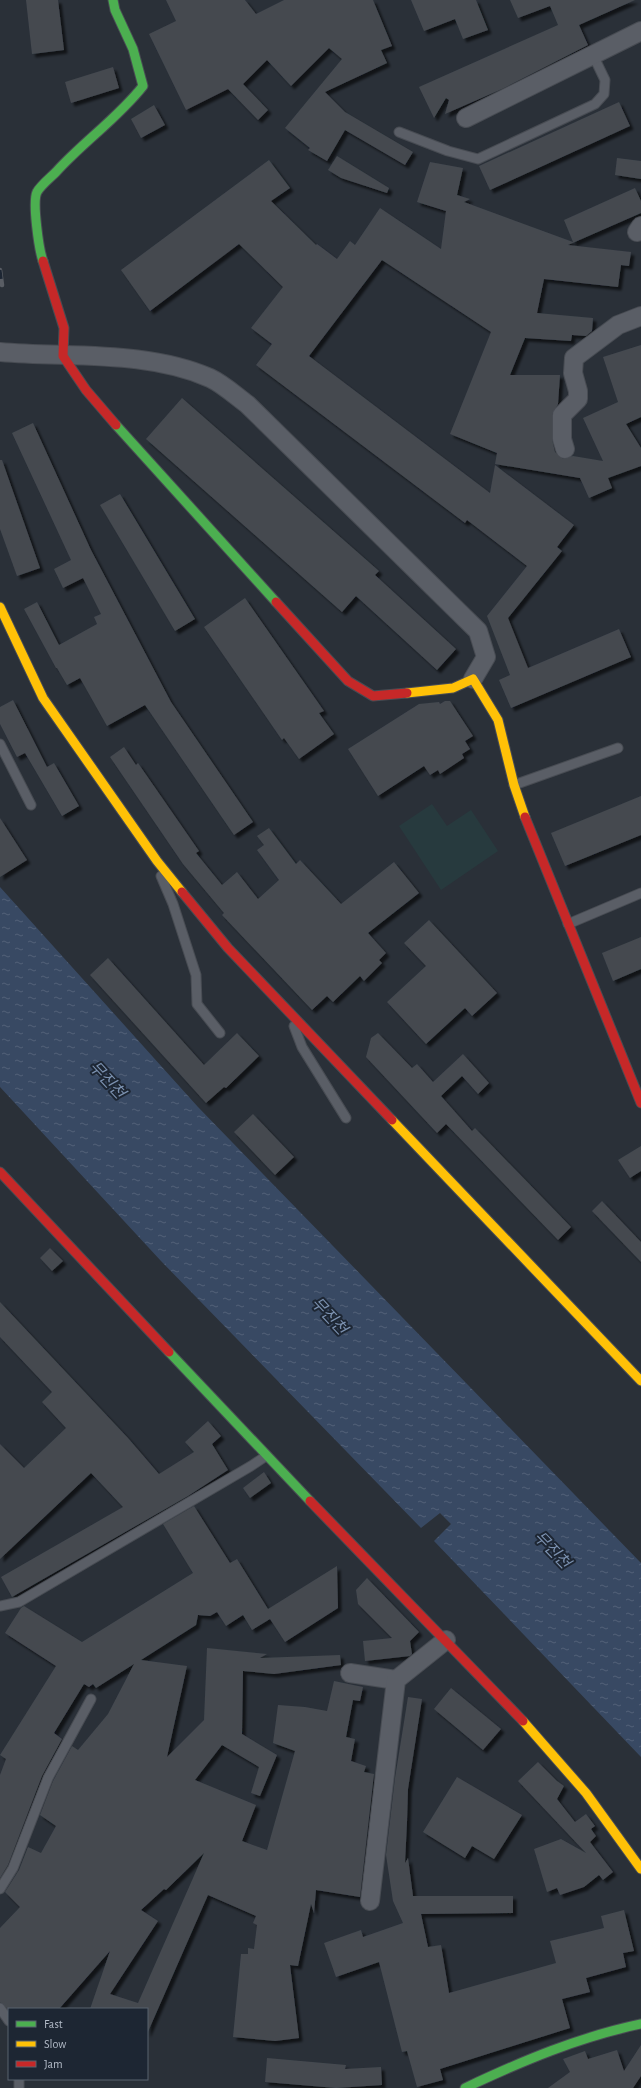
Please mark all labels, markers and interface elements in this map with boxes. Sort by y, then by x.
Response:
water label: 무진천 [86,1058,130,1103]
water label: 무진천 [308,1294,352,1339]
water label: 무진천 [531,1528,575,1573]
legend [8,2008,148,2080]
text: Fast [44,2018,63,2030]
text: Slow [44,2038,66,2050]
text: Jam [44,2058,63,2070]

